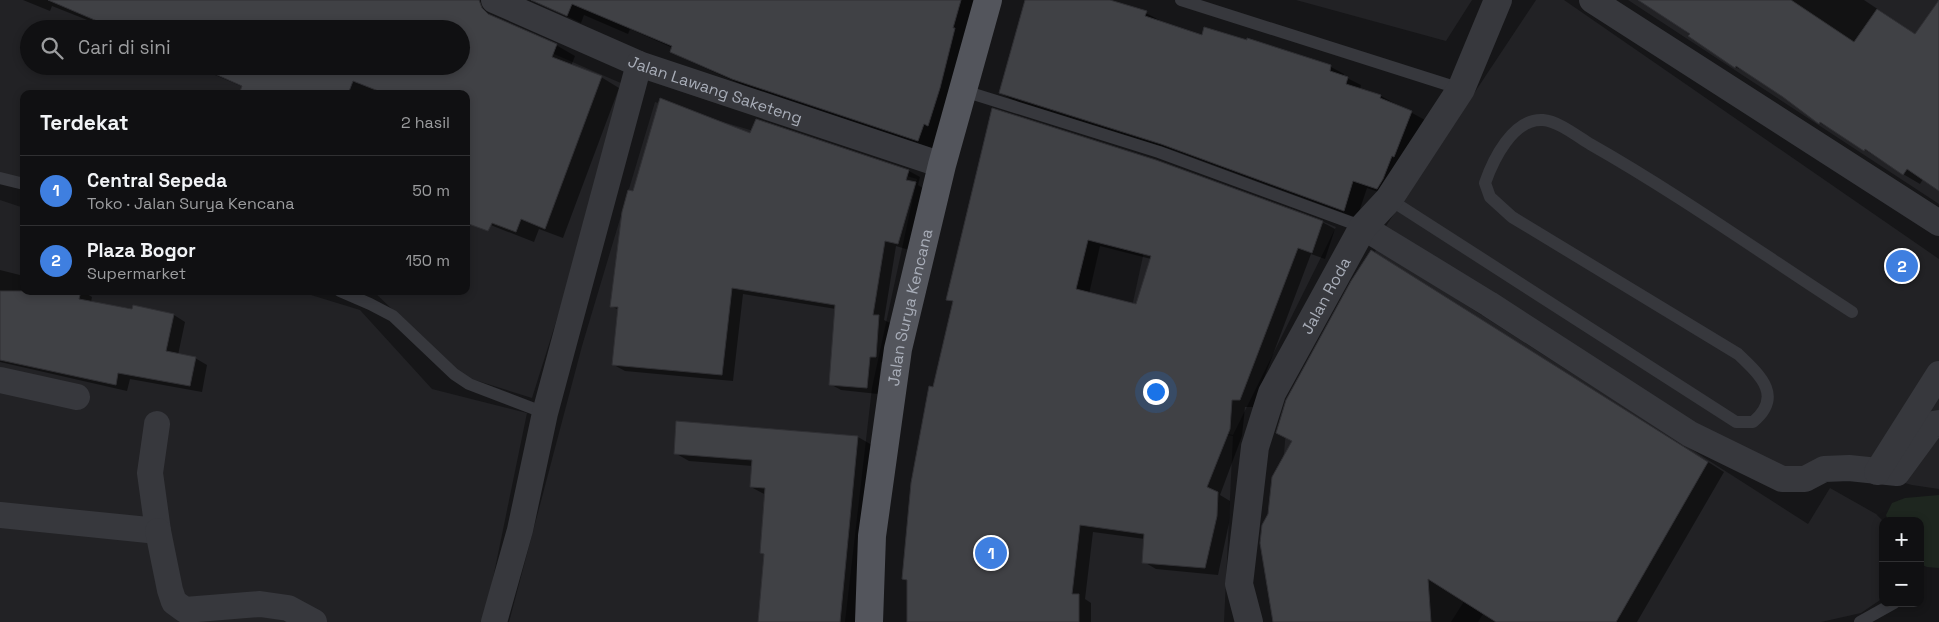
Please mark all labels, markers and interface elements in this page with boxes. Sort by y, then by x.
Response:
search box [20,20,470,75]
icon: search [38,34,66,62]
text: Cari di sini [78,35,171,60]
street label: Jalan Lawang Saketeng [625,50,805,128]
text: Terdekat [40,109,129,136]
text: 2 hasil [401,112,450,133]
text: Central Sepeda [87,168,227,193]
text: 1 [52,180,60,201]
text: 50 m [412,180,450,201]
text: Toko · Jalan Surya Kencana [87,193,295,214]
street label: Jalan Surya Kencana [882,226,937,387]
text: Plaza Bogor [87,238,196,263]
pin: 2 [1886,247,1918,285]
text: 2 [51,250,61,271]
text: 150 m [406,250,450,271]
street label: Jalan Roda [1296,253,1355,338]
text: Supermarket [87,263,186,284]
your location [1143,379,1169,405]
map controls [1879,517,1924,607]
button: + [1879,517,1924,562]
pin: 1 [975,534,1007,572]
button: − [1879,562,1924,607]

